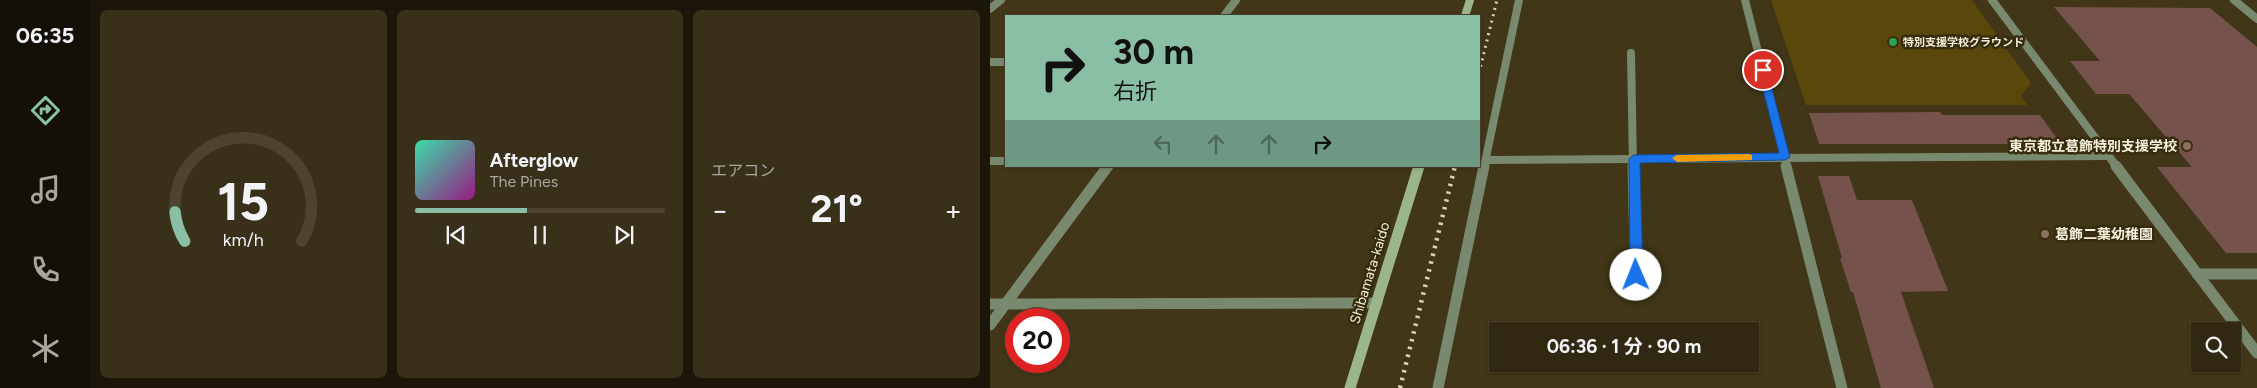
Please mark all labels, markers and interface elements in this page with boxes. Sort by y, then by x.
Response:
text: 06:35 [16,22,74,49]
text: 30 m [1113,31,1194,73]
icon: right [1030,35,1095,100]
marker: 特別支援学校グラウンド [1887,36,1899,48]
place label: 特別支援学校グラウンド [1903,36,2024,49]
pin [1742,49,1784,91]
icon: arrive [1749,56,1777,84]
text: 右折 [1113,78,1157,105]
icon: directions [28,93,63,128]
icon: left [1149,130,1177,158]
icon: ahead [1202,130,1230,158]
icon: ahead [1255,130,1283,158]
icon: right [1308,130,1336,158]
place label: 東京都立葛飾特別支援学校 [2009,138,2177,155]
marker: 東京都立葛飾特別支援学校 [2181,140,2193,152]
text: Afterglow [490,149,578,172]
text: エアコン [711,161,775,180]
text: 15 [217,171,269,233]
icon: music [28,172,63,207]
text: The Pines [490,172,558,191]
text: 21° [810,186,863,232]
text: − [711,193,729,227]
text: + [945,193,962,227]
street label: Shibamata-kaido [1346,220,1394,326]
icon: previous [442,221,470,249]
icon: pause [526,221,554,249]
icon: next [610,221,638,249]
place label: 葛飾二葉幼稚園 [2055,226,2153,243]
marker: 葛飾二葉幼稚園 [2039,228,2051,240]
text: km/h [223,229,264,250]
position arrow [1609,248,1661,300]
icon: phone [28,252,63,287]
speed limit sign: 20 [1005,308,1070,373]
map controls [2191,322,2241,372]
button: search [2191,322,2241,372]
icon: climate [28,331,63,366]
text: 06:36 · 1 分 · 90 m [1547,335,1701,358]

